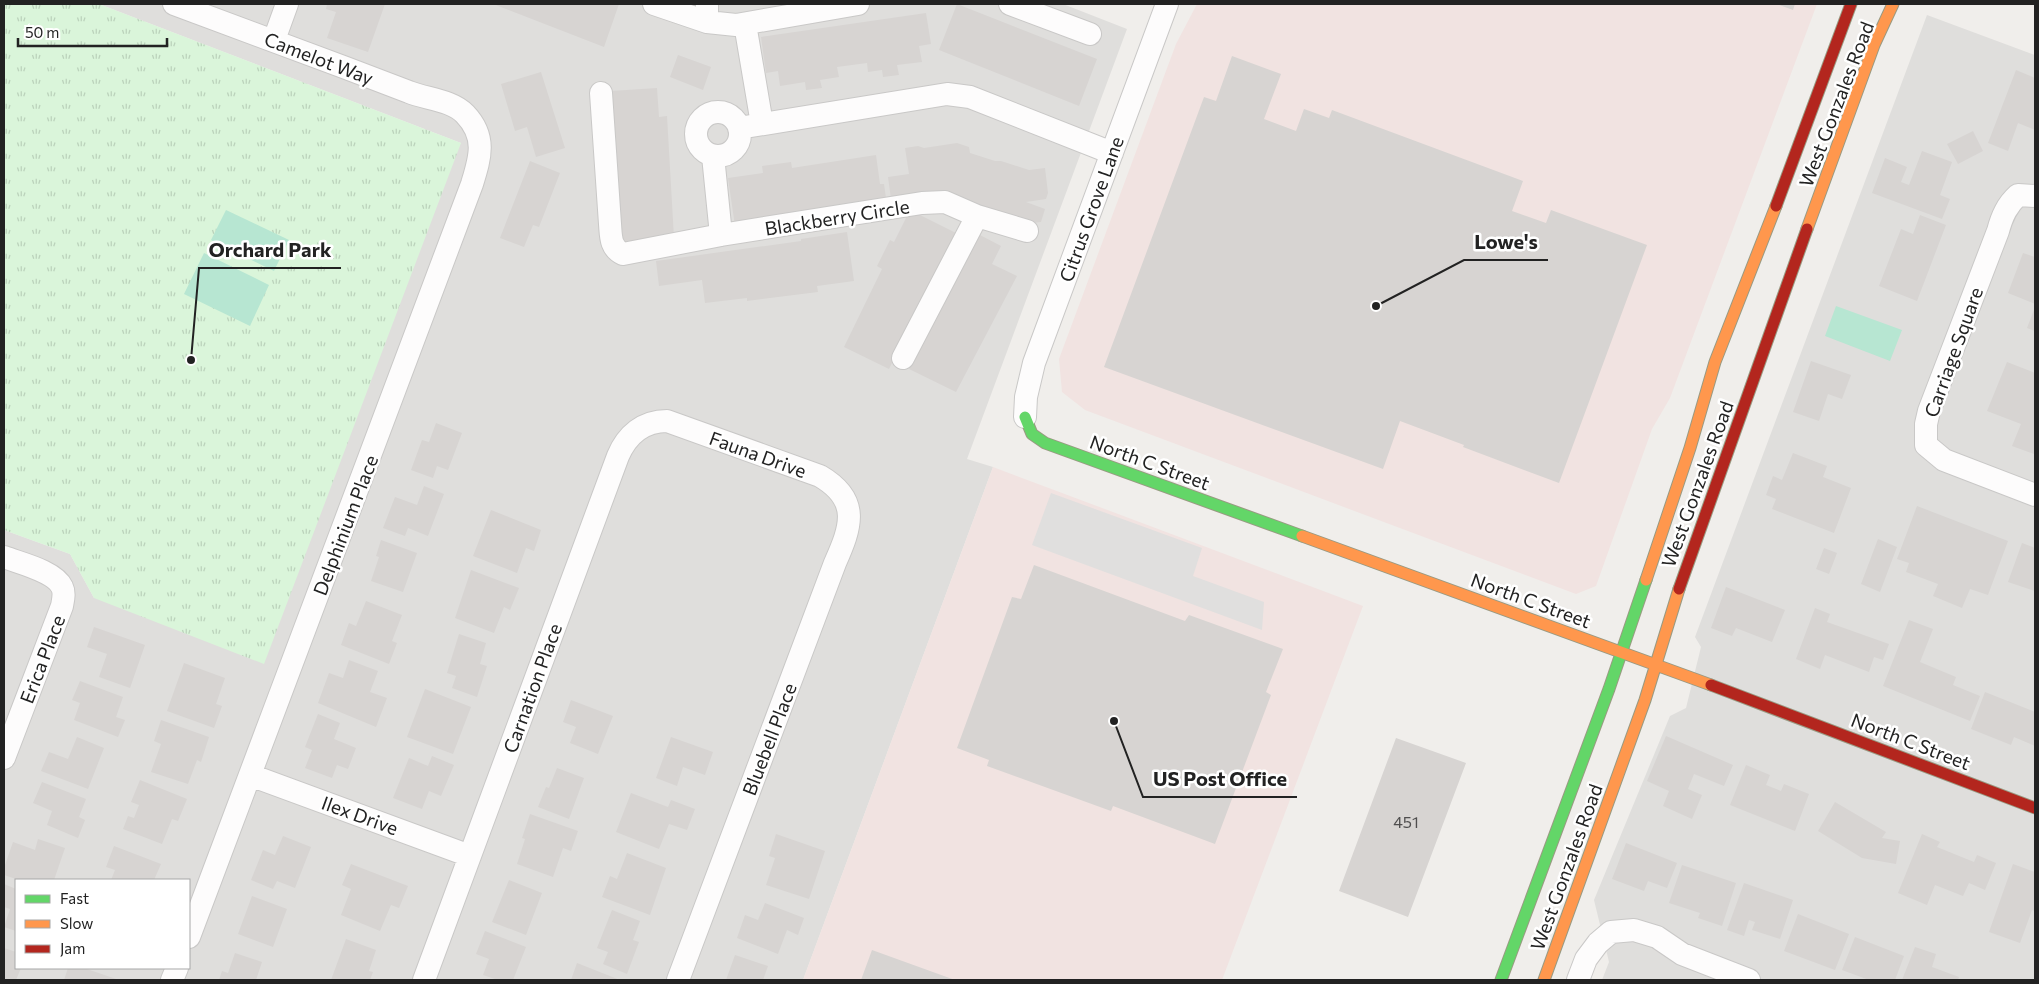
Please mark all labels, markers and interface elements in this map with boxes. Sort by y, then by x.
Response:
scale bar [18,15,166,47]
street label: West Gonzales Road [1794,18,1878,190]
text: 50 m [25,23,59,41]
street label: Camelot Way [261,27,377,89]
street label: Citrus Grove Lane [1054,133,1128,285]
street label: Blackberry Circle [763,194,911,240]
callout: Lowe's [1464,225,1548,260]
text: Lowe's [1474,229,1538,253]
callout: Orchard Park [199,233,341,268]
text: Orchard Park [209,237,332,261]
street label: Carriage Square [1919,284,1987,420]
street label: West Gonzales Road [1656,398,1738,570]
street label: Fauna Drive [706,426,810,482]
street label: North C Street [1087,430,1213,494]
street label: Delphinium Place [308,452,382,598]
street label: North C Street [1468,568,1594,632]
street label: Erica Place [15,612,69,706]
street label: Carnation Place [498,620,566,756]
street label: Bluebell Place [737,680,801,798]
street label: North C Street [1848,708,1974,774]
callout: US Post Office [1143,762,1297,797]
text: US Post Office [1153,766,1287,790]
street label: West Gonzales Road [1525,781,1607,953]
street label: Ilex Drive [319,791,401,839]
house number: 451 [1393,812,1419,831]
legend [15,879,190,969]
text: Fast [60,889,89,907]
text: Slow [60,914,93,932]
text: Jam [60,939,85,957]

